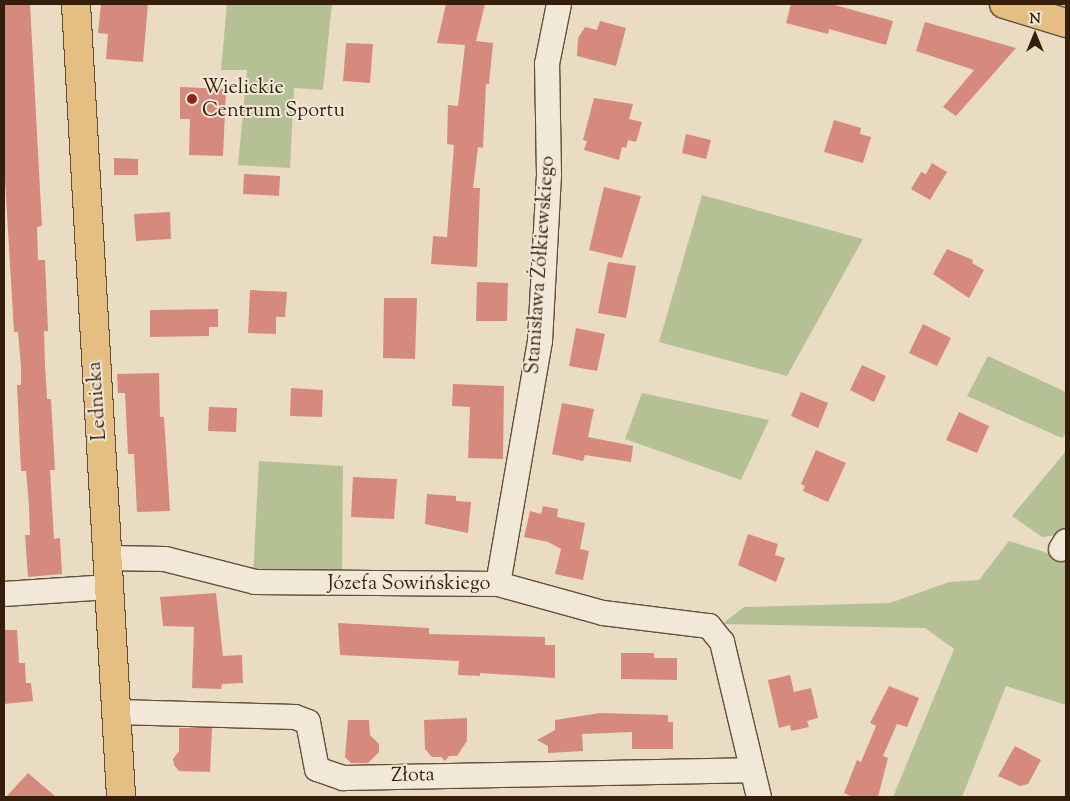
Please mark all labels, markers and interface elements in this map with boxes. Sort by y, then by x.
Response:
north arrow [1010,10,1060,60]
text: N [1029,10,1041,30]
place label: Wielickie Centrum Sportu [202,76,345,123]
marker: Wielickie Centrum Sportu [186,93,198,105]
street label: Stanisława Żółkiewskiego [521,155,561,375]
street label: Lednicka [83,361,113,441]
street label: Józefa Sowińskiego [328,572,490,596]
street label: Złota [391,764,435,788]

